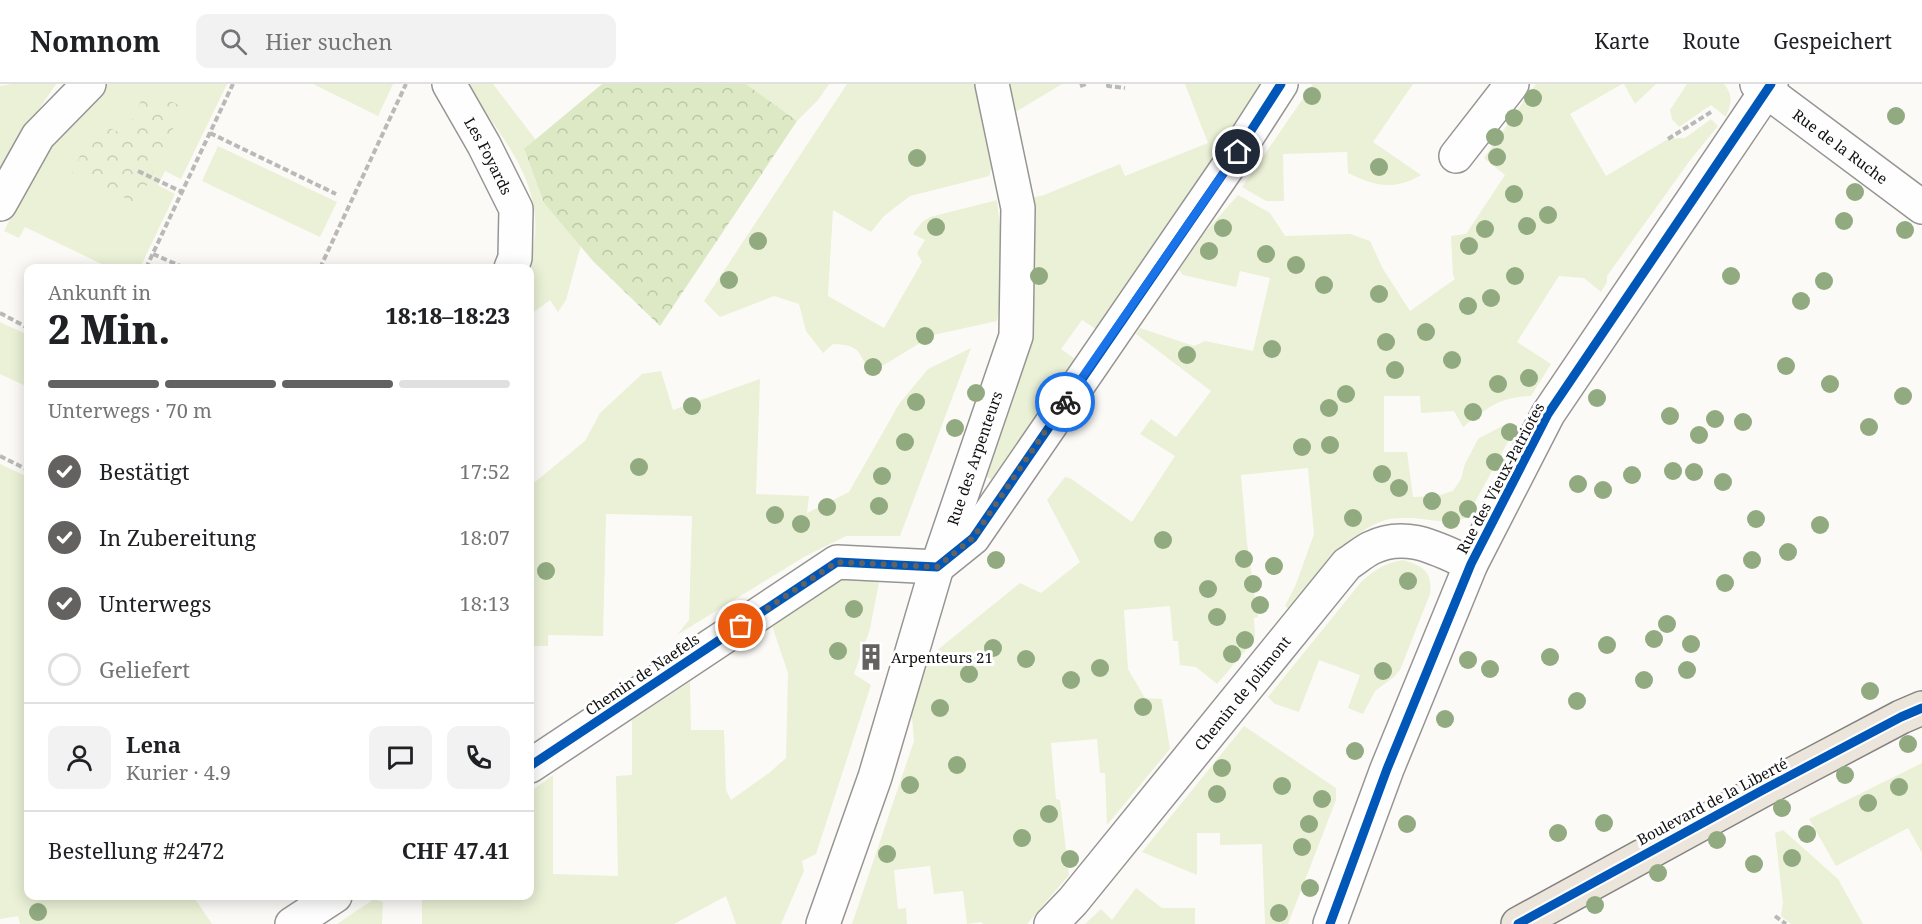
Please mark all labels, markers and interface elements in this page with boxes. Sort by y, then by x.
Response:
search box [196,14,616,68]
text: Nomnom [30,22,160,60]
icon: search [217,25,250,58]
text: Hier suchen [265,26,392,56]
text: Karte [1594,27,1649,55]
text: Route [1682,27,1740,55]
text: Gespeichert [1773,27,1892,55]
street label: Rue de la Ruche [1789,104,1892,188]
street label: Les Foyards [460,113,517,198]
pin [1212,126,1263,177]
icon: home [1221,135,1254,168]
text: Ankunft in [48,279,151,306]
text: 18:18–18:23 [386,300,510,330]
text: 2 Min. [48,302,170,355]
courier [1035,372,1095,432]
icon: bike [1049,386,1082,419]
street label: Rue des Arpenteurs [942,388,1007,528]
text: Unterwegs · 70 m [48,397,212,424]
street label: Rue des Vieux-Patriotes [1452,399,1548,557]
icon: check [48,455,81,488]
text: Bestätigt [99,456,190,486]
text: 17:52 [460,458,510,485]
icon: check [48,521,81,554]
text: In Zubereitung [99,522,256,552]
text: 18:07 [460,524,510,551]
icon: check [48,587,81,620]
text: Unterwegs [99,588,211,618]
text: 18:13 [460,590,510,617]
pin [715,600,766,651]
icon: bag [724,609,757,642]
street label: Chemin de Naefels [581,628,703,720]
street label: Chemin de Jolimont [1190,632,1295,754]
building icon: Arpenteurs 21 [856,642,886,672]
place label: Arpenteurs 21 [891,647,993,667]
text: Geliefert [99,654,190,684]
button: person [48,726,111,789]
button: chat [369,726,432,789]
button: phone [447,726,510,789]
text: Lena [126,729,181,759]
street label: Boulevard de la Liberté [1633,753,1791,849]
text: Kurier · 4.9 [126,759,231,786]
text: Bestellung #2472 [48,835,224,865]
text: CHF 47.41 [402,835,510,865]

